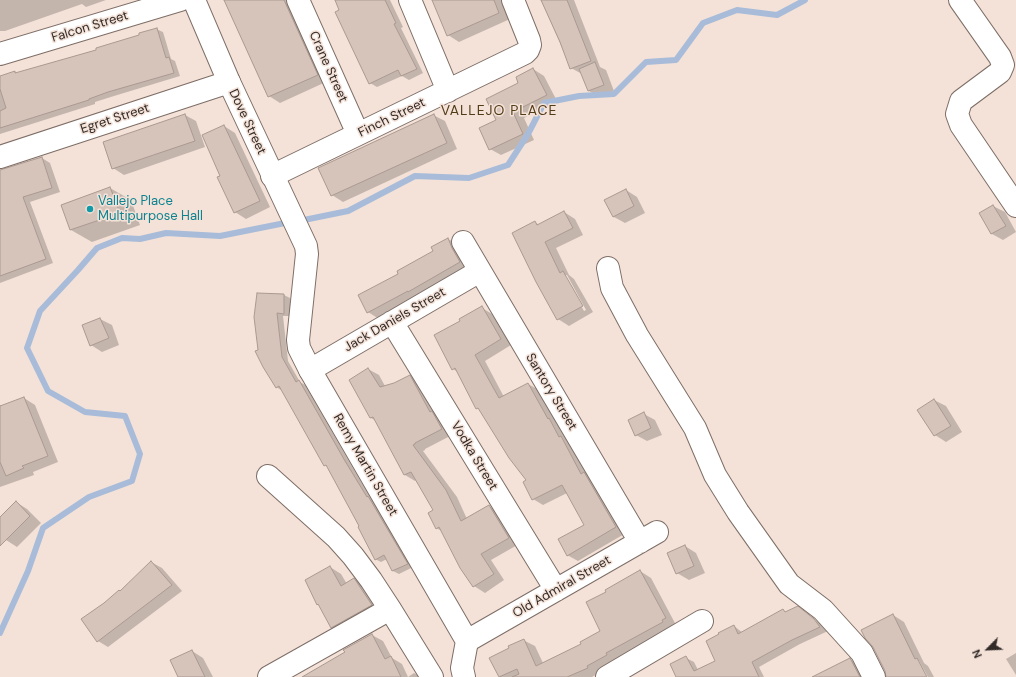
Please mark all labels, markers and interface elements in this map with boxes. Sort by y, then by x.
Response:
street label: Falcon Street [50,8,130,46]
street label: Crane Street [305,29,351,105]
street label: Dove Street [225,87,269,157]
street label: Finch Street [356,95,428,141]
street label: Egret Street [78,101,152,137]
district label: VALLEJO PLACE [441,103,557,119]
place label: Vallejo Place Multipurpose Hall [98,194,203,225]
marker: Vallejo Place Multipurpose Hall [85,204,95,214]
street label: Jack Daniels Street [341,285,449,355]
street label: Santory Street [522,351,580,433]
street label: Remy Martin Street [329,411,401,519]
street label: Vodka Street [447,419,501,493]
street label: Old Admiral Street [510,553,614,621]
north arrow [968,629,1008,669]
text: N [969,647,985,660]

